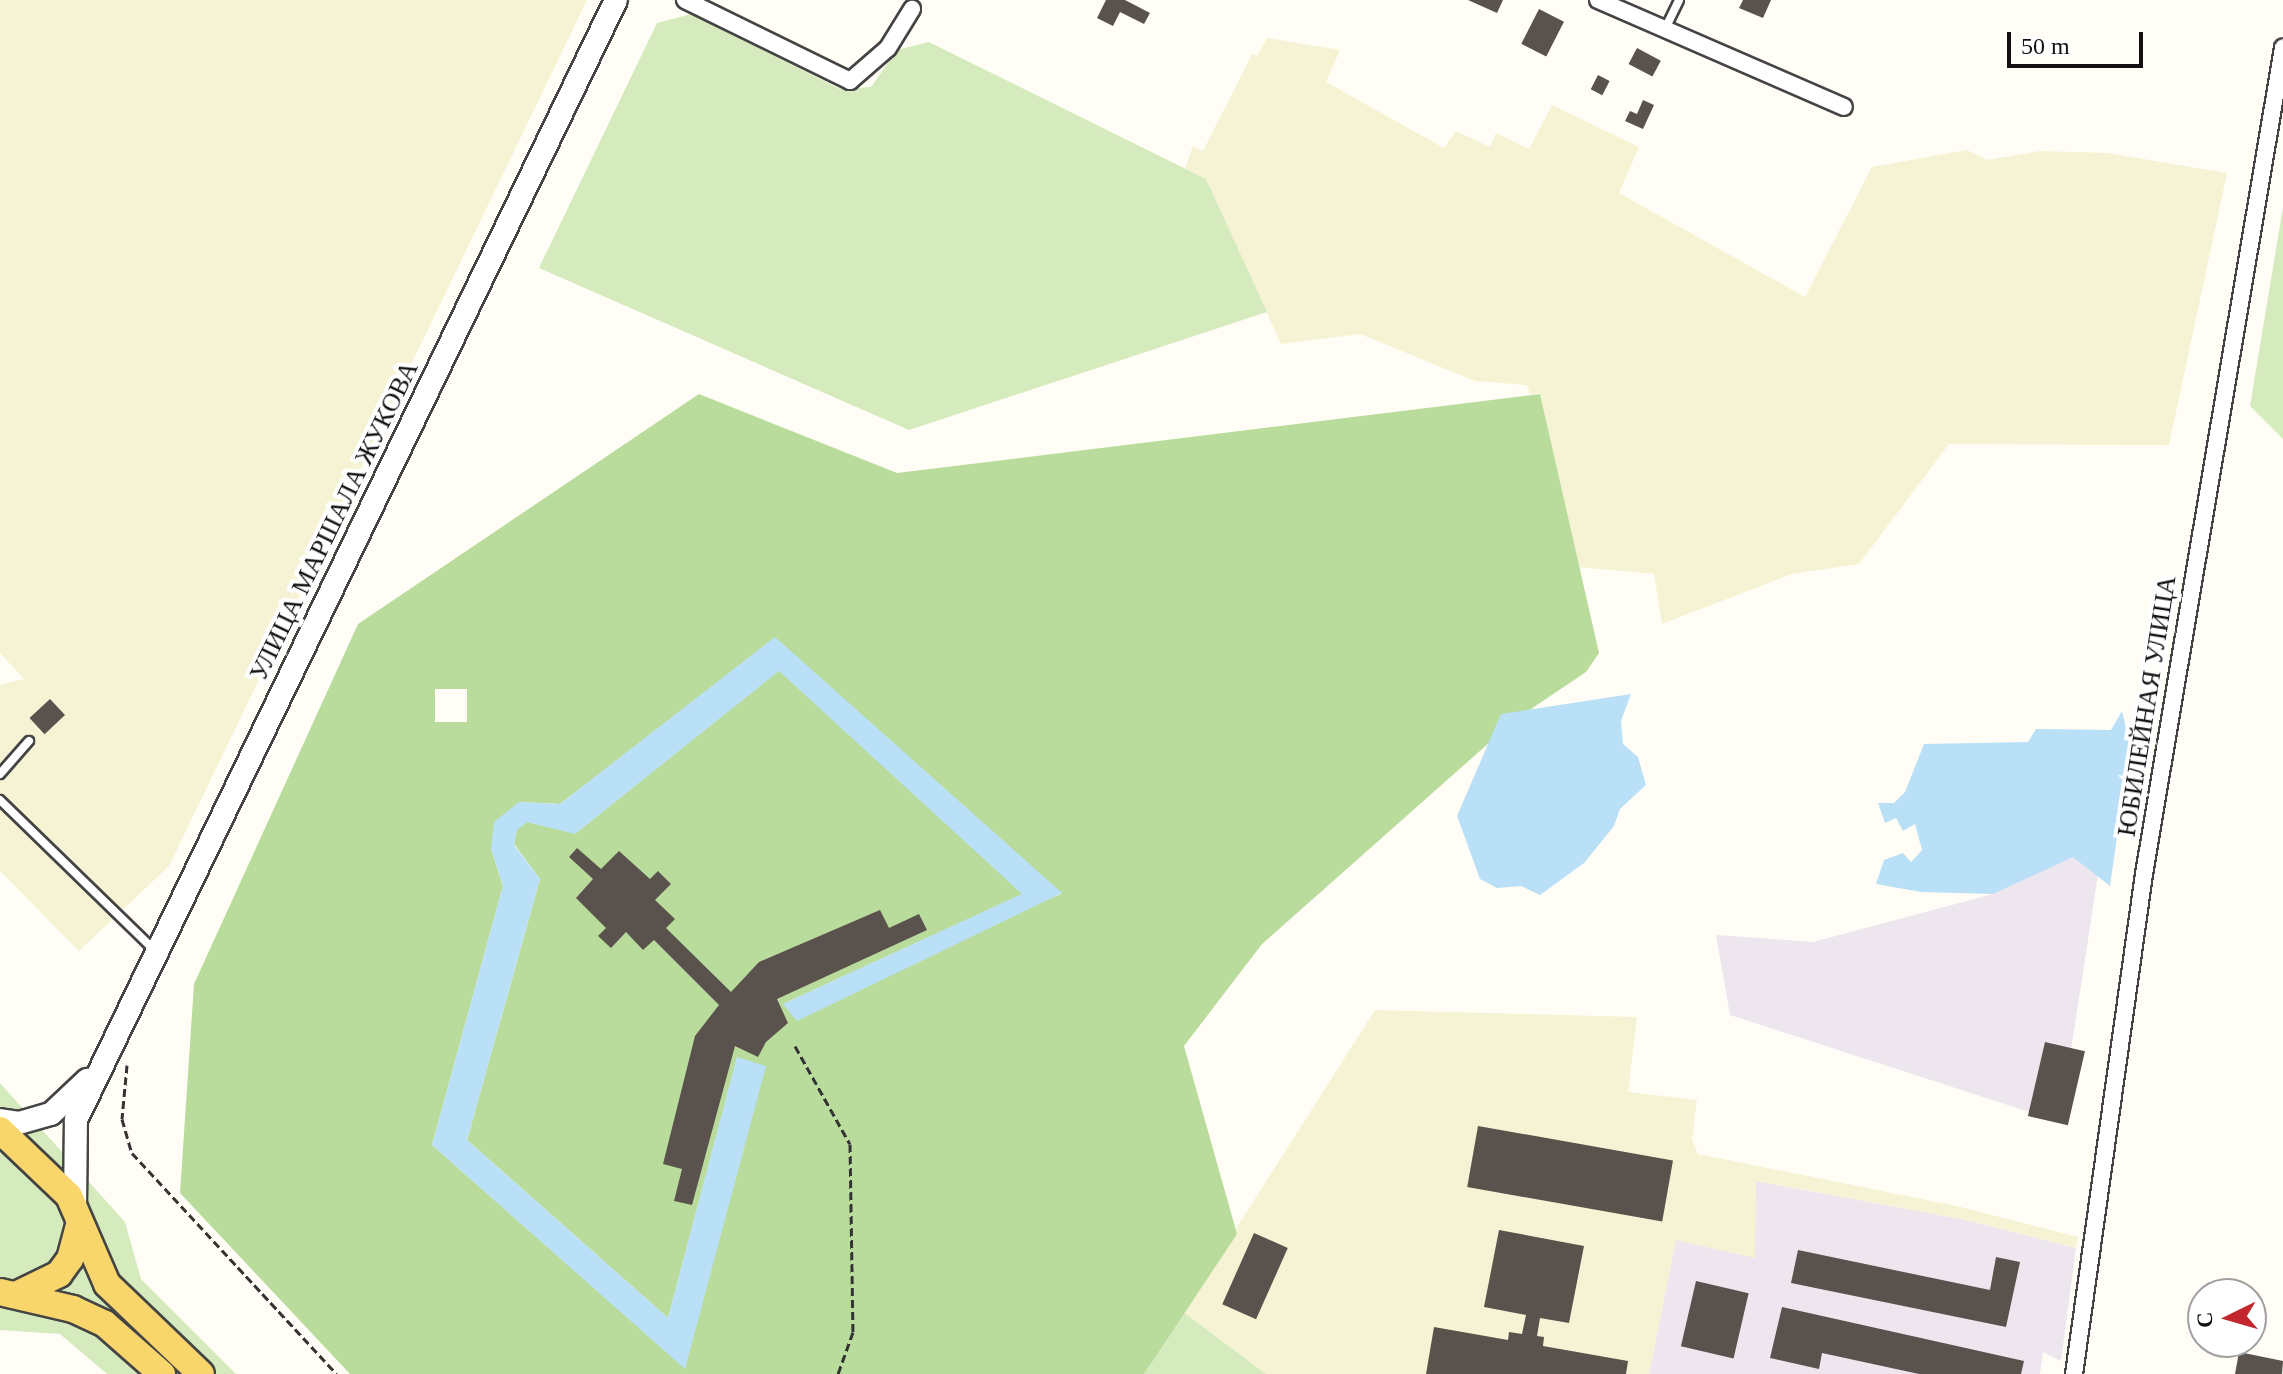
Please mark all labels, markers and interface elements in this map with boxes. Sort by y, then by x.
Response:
scale bar [2011,16,2147,66]
text: 50 m [2021,33,2070,59]
street label: УЛИЦА МАРШАЛА ЖУКОВА [243,356,425,686]
street label: ЮБИЛЕЙНАЯ УЛИЦА [2111,573,2183,839]
north arrow [2187,1278,2267,1358]
text: С [2191,1311,2218,1329]

